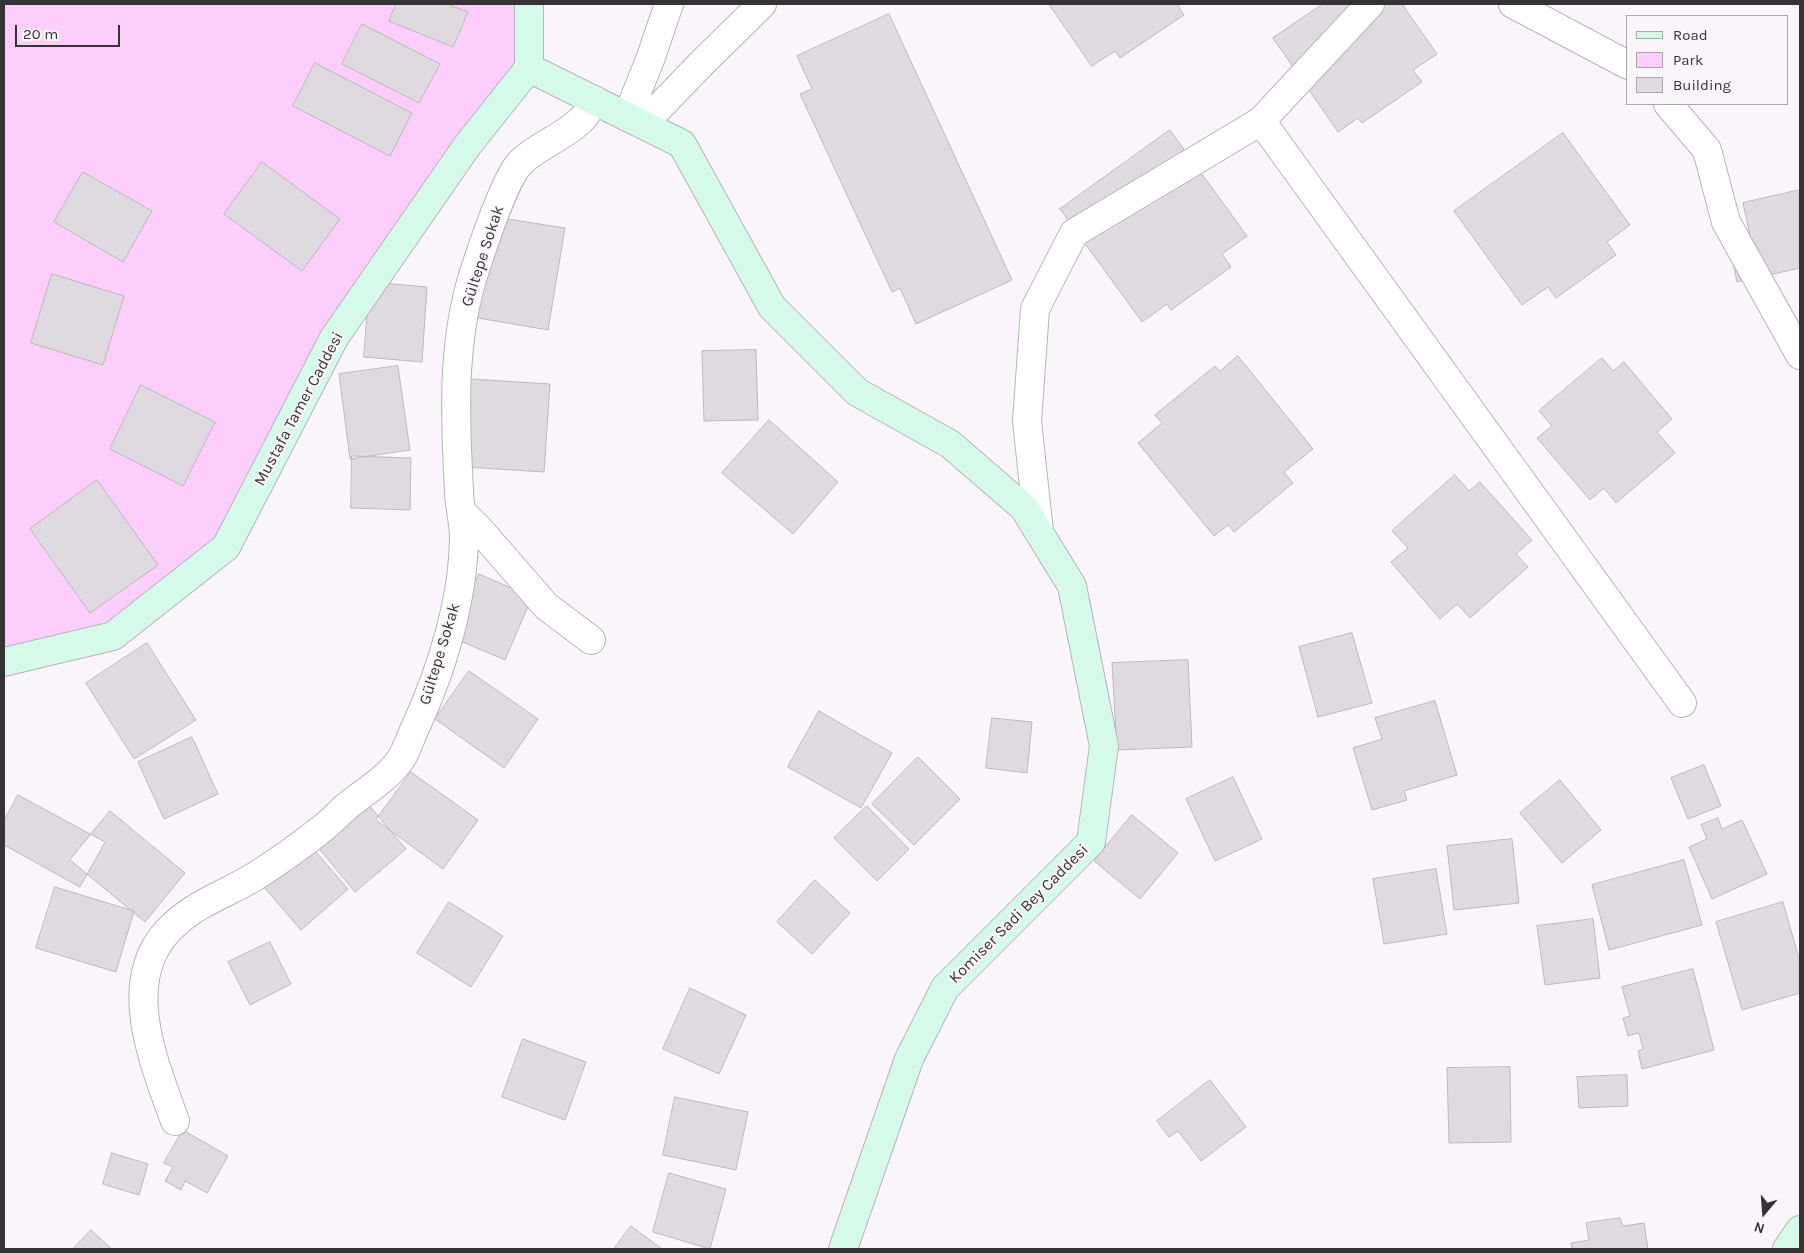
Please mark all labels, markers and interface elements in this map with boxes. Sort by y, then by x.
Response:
scale bar [18,15,122,47]
legend [1626,15,1789,105]
text: 20 m [23,25,58,43]
text: Road [1673,26,1708,44]
text: Park [1673,51,1703,69]
text: Building [1673,76,1731,94]
street label: Gültepe Sokak [458,203,508,309]
street label: Mustafa Tamer Caddesi [250,329,348,489]
street label: Gültepe Sokak [415,601,465,707]
street label: Komiser Sadi Bey Caddesi [945,840,1093,988]
north arrow [1739,1188,1789,1238]
text: N [1752,1218,1767,1237]

